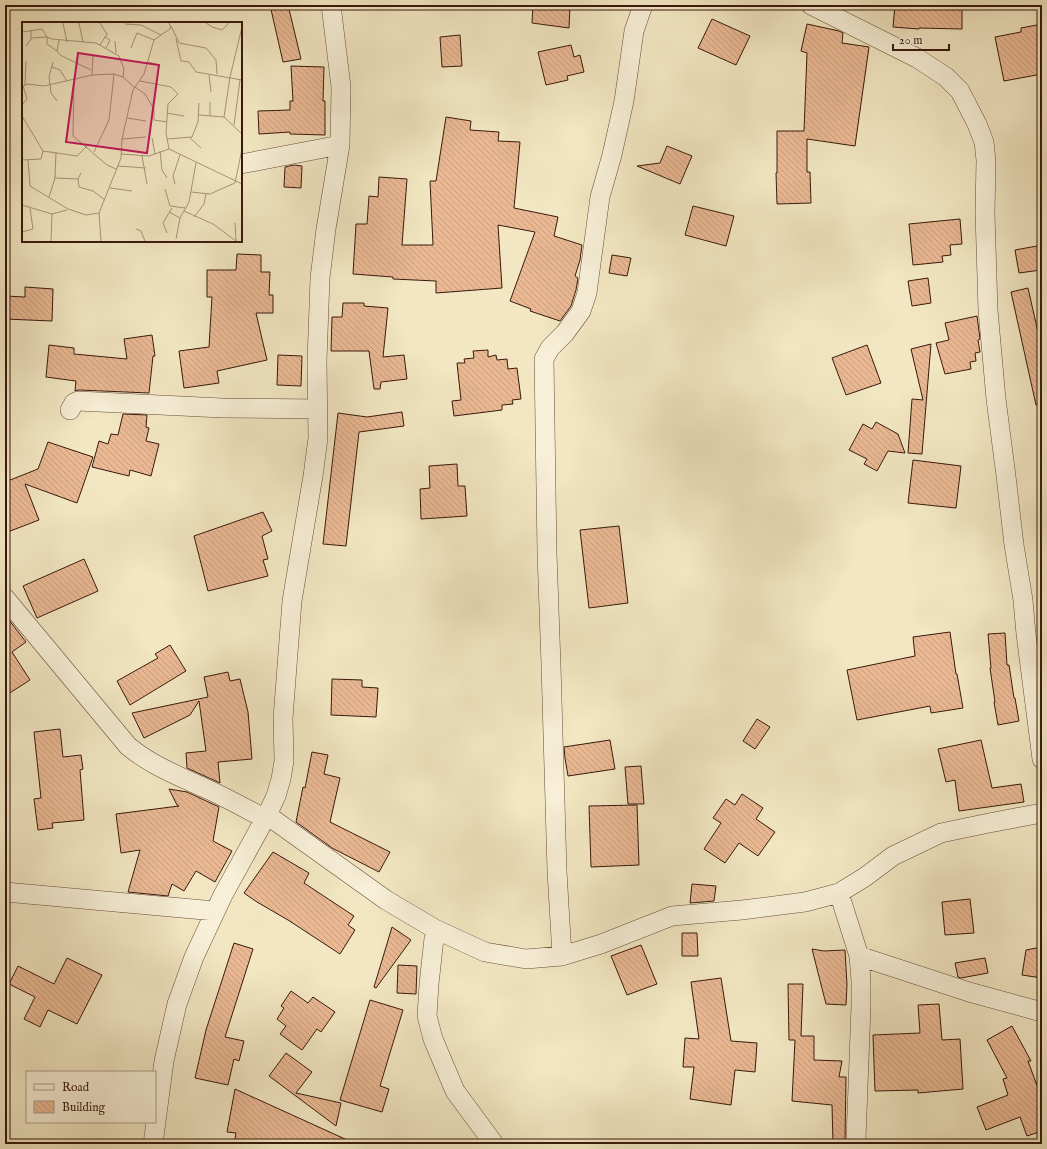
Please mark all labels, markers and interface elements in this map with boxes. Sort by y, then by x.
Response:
inset map [22,22,242,242]
scale bar [893,26,949,52]
text: 20 m [899,33,922,48]
legend [26,1071,156,1123]
text: Road [62,1080,90,1095]
text: Building [62,1100,106,1115]

